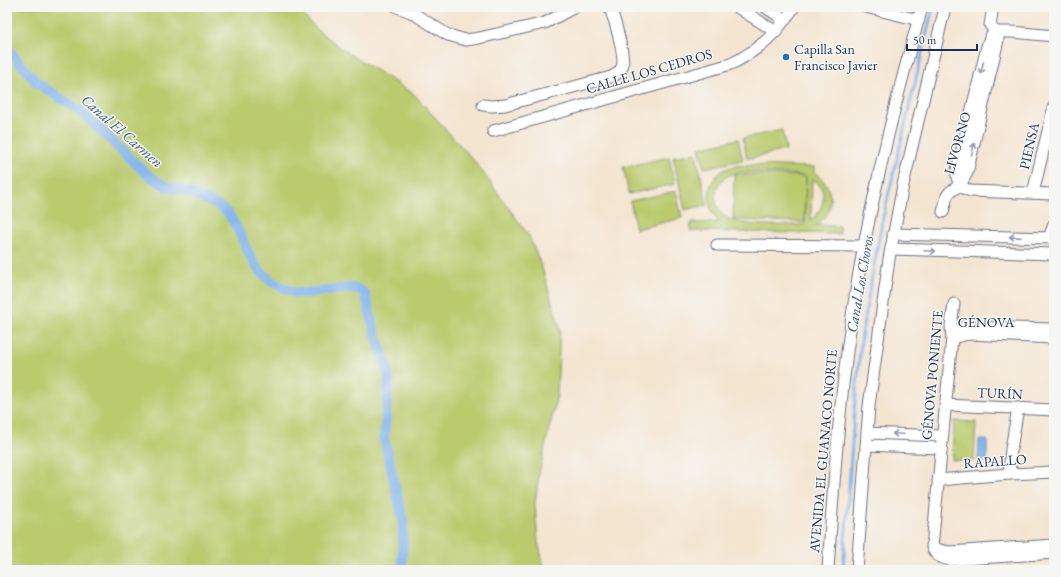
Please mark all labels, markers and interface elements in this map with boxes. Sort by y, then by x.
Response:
scale bar [907,26,977,52]
text: 50 m [913,32,937,48]
place label: Capilla San Francisco Javier [794,40,878,74]
street label: CALLE LOS CEDROS [584,44,714,98]
marker: Capilla San Francisco Javier [781,52,791,62]
one-way arrow [978,61,985,74]
water label: Canal El Carmen [78,90,167,171]
street label: LIVORNO [939,109,975,176]
street label: PIENSA [1015,120,1043,171]
one-way arrow [969,143,977,156]
water label: Canal Los Choros [842,233,878,334]
one-way arrow [1009,233,1022,241]
one-way arrow [923,247,936,254]
street label: GÉNOVA PONIENTE [917,309,947,441]
street label: GÉNOVA [958,313,1015,331]
street label: AVENIDA EL GUANACO NORTE [805,349,841,554]
street label: TURÍN [977,383,1023,403]
one-way arrow [892,431,905,438]
street label: RAPALLO [963,450,1028,472]

